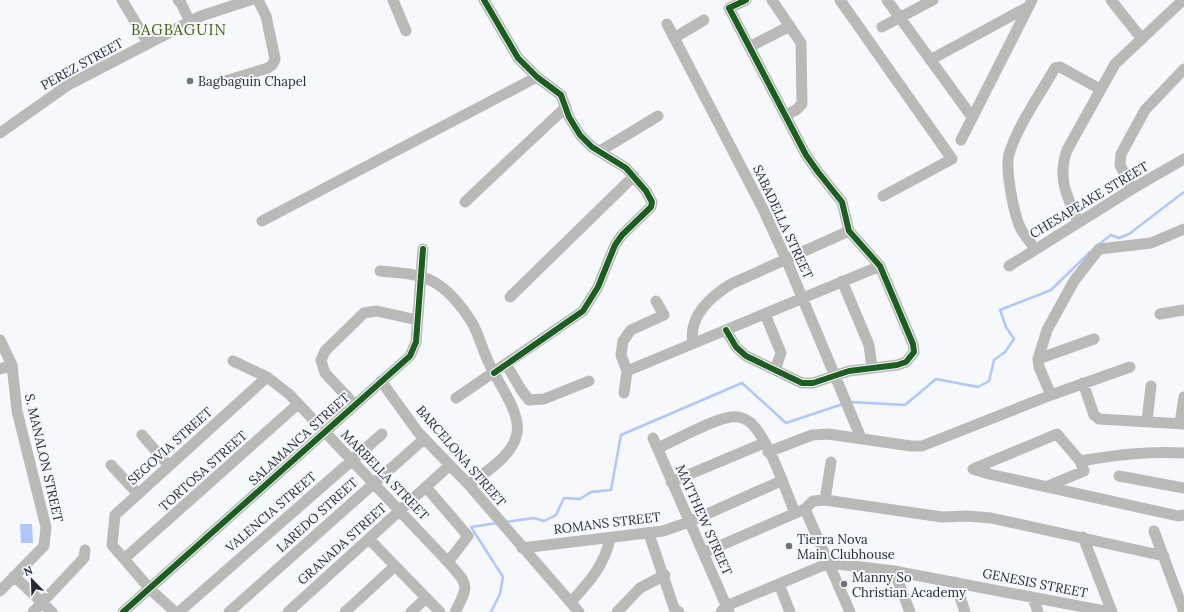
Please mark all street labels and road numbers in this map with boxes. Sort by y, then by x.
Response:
street label: PEREZ STREET [38,34,127,94]
street label: CHESAPEAKE STREET [1027,157,1152,242]
street label: SABADELLA STREET [749,162,817,282]
street label: SALAMANCA STREET [245,389,354,489]
street label: S. MANALON STREET [21,392,67,525]
street label: BARCELONA STREET [412,402,510,511]
street label: SEGOVIA STREET [124,403,216,488]
street label: MARBELLA STREET [337,426,433,524]
street label: TORTOSA STREET [155,427,251,515]
street label: MATTHEW STREET [672,462,736,579]
street label: VALENCIA STREET [221,467,320,557]
street label: LAREDO STREET [273,473,362,556]
street label: GRANADA STREET [294,499,391,589]
street label: ROMANS STREET [553,508,662,538]
street label: GENESIS STREET [981,564,1090,602]

